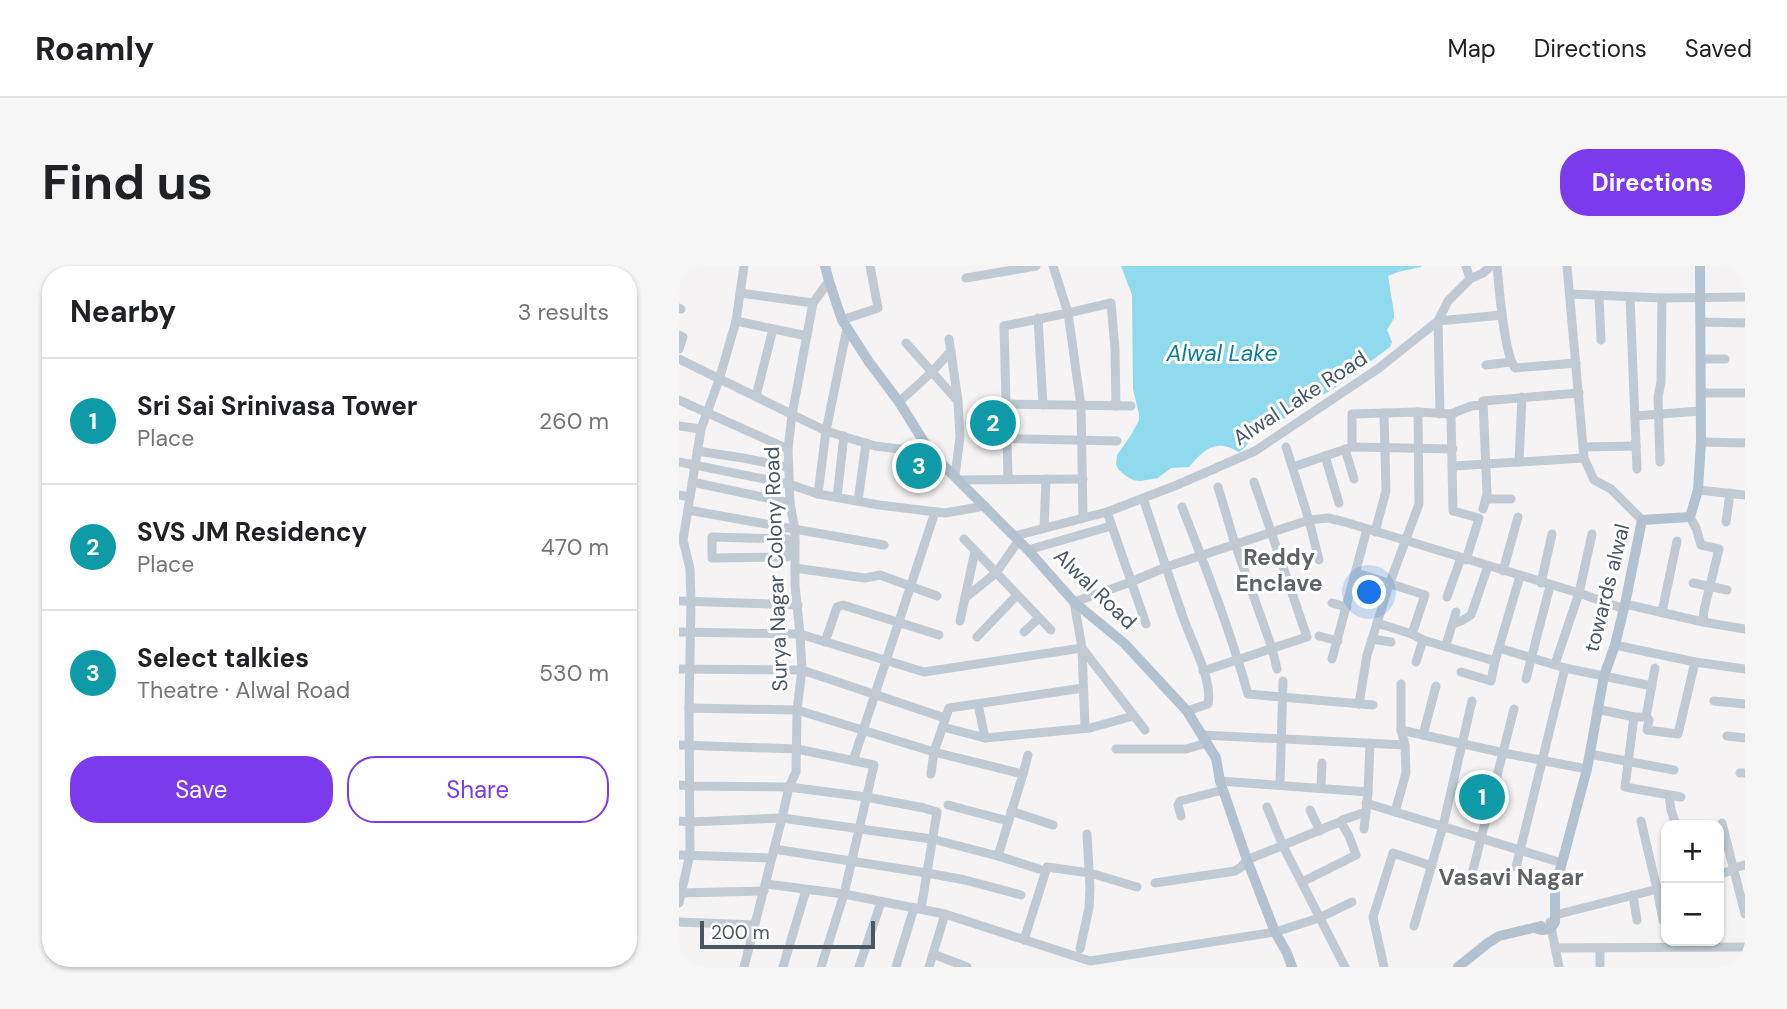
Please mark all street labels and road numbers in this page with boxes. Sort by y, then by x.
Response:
street label: Alwal Lake Road [1228,344,1372,452]
street label: Surya Nagar Colony Road [758,446,794,692]
street label: towards alwal [1577,521,1637,655]
street label: Alwal Road [1048,543,1142,635]

